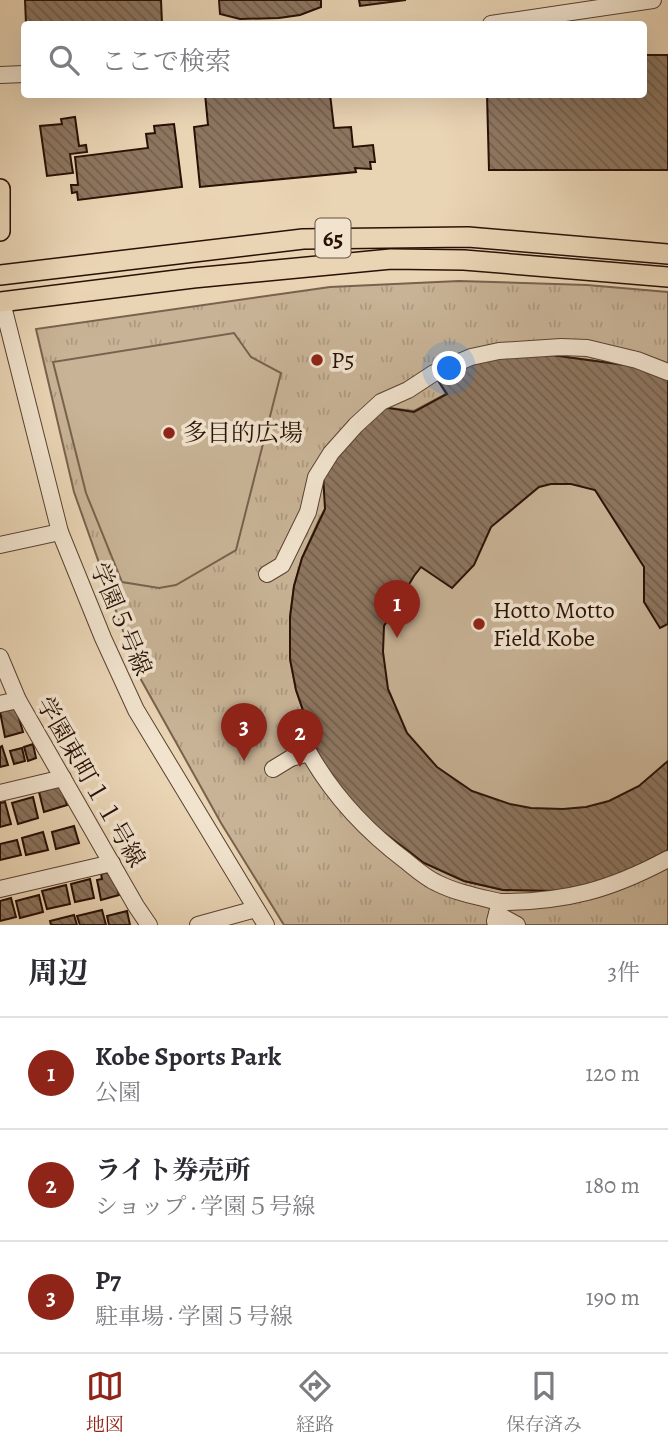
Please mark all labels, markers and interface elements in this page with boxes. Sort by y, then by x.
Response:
search box [21,21,647,98]
icon: search [45,41,83,79]
text: ここで検索 [101,44,231,79]
road number: 65 [316,218,350,258]
place label: P5 [331,344,355,376]
your location [432,351,466,385]
marker: P5 [309,352,325,368]
place label: 多目的広場 [183,417,303,449]
marker: 多目的広場 [161,425,177,441]
street label: 学園５号線 [83,558,159,680]
pin: 1 [374,580,420,638]
place label: Hotto Motto Field Kobe [493,594,615,654]
marker: Hotto Motto Field Kobe [471,616,487,632]
street label: 学園東町１１号線 [29,691,153,873]
pin: 3 [221,703,267,761]
pin: 2 [277,709,323,767]
text: 周辺 [28,953,88,993]
text: 3件 [607,957,640,988]
text: Kobe Sports Park [95,1039,281,1074]
text: 1 [47,1058,55,1089]
text: 120 m [585,1058,640,1089]
text: 公園 [95,1077,141,1108]
text: ライト券売所 [95,1153,250,1188]
text: 2 [45,1170,57,1201]
text: 180 m [585,1170,640,1201]
text: ショップ · 学園５号線 [95,1191,315,1222]
text: P7 [95,1263,121,1298]
text: 3 [46,1282,56,1313]
text: 190 m [586,1282,640,1313]
text: 駐車場 · 学園５号線 [95,1301,293,1332]
tab: 地図 [86,1367,124,1438]
tab: 経路 [296,1367,334,1438]
tab: 保存済み [506,1367,582,1438]

